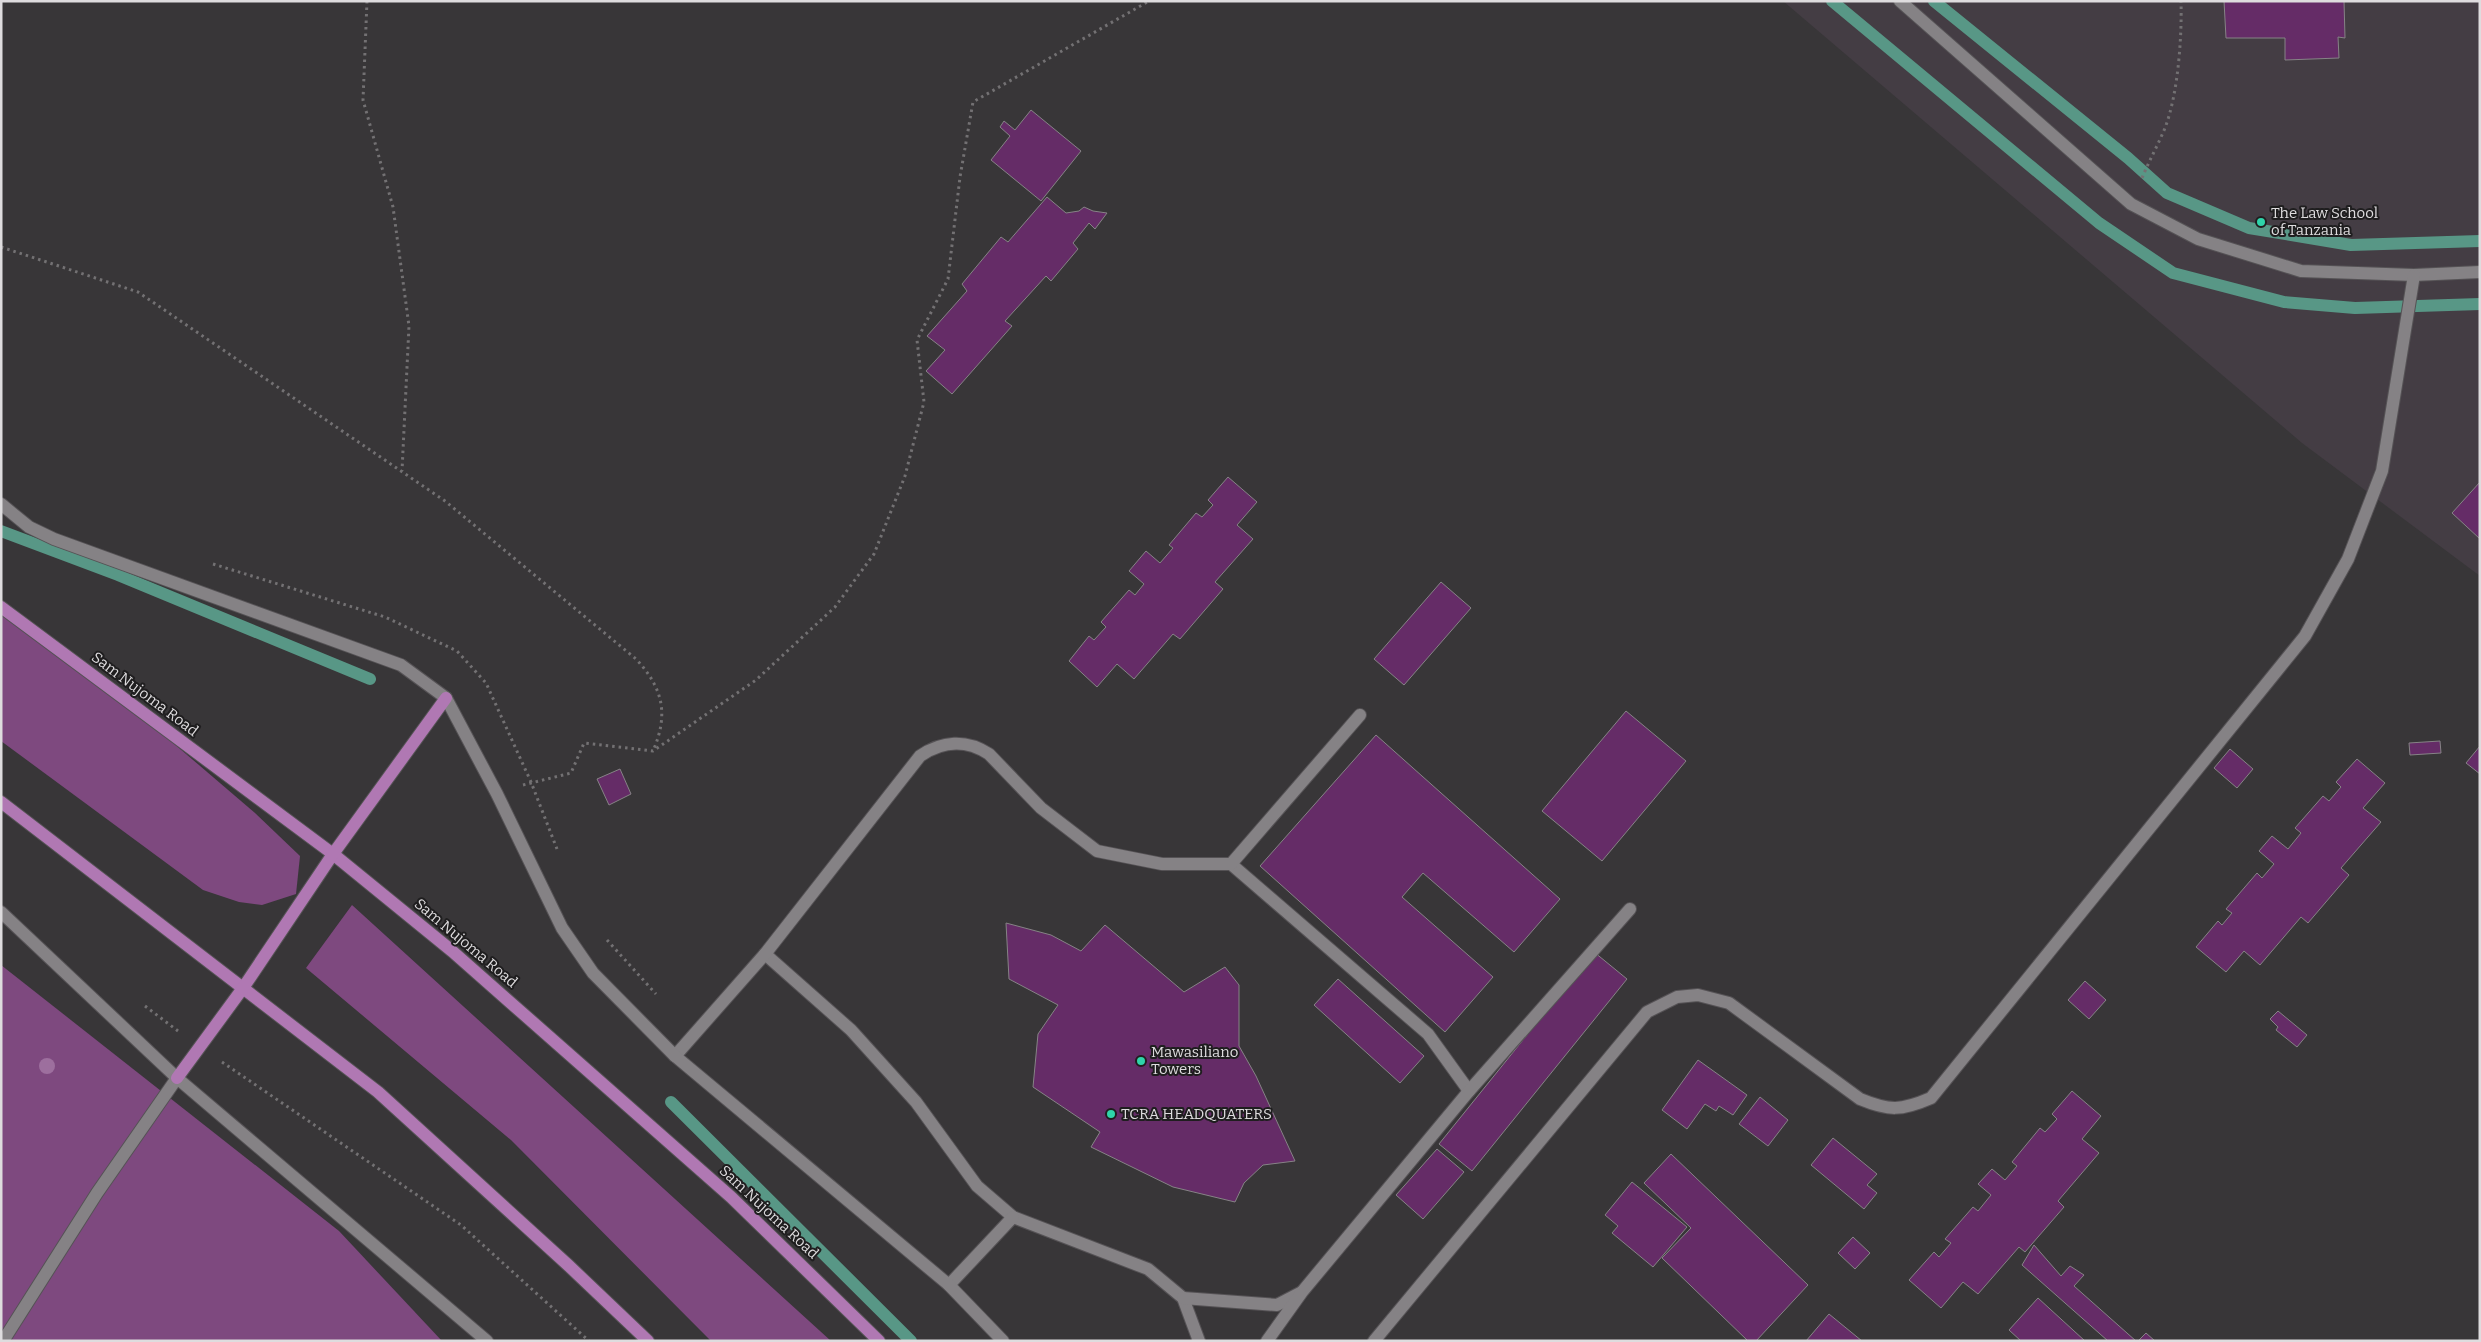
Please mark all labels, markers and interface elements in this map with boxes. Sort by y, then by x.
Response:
place label: The Law School of Tanzania [2271,204,2378,239]
marker: The Law School of Tanzania [2255,216,2267,228]
street label: Sam Nujoma Road [88,648,202,740]
street label: Sam Nujoma Road [411,895,521,991]
place label: Mawasiliano Towers [1151,1043,1238,1078]
marker: Mawasiliano Towers [1135,1055,1147,1067]
place label: TCRA HEADQUATERS [1121,1105,1272,1123]
marker: TCRA HEADQUATERS [1105,1108,1117,1120]
street label: Sam Nujoma Road [716,1161,822,1263]

